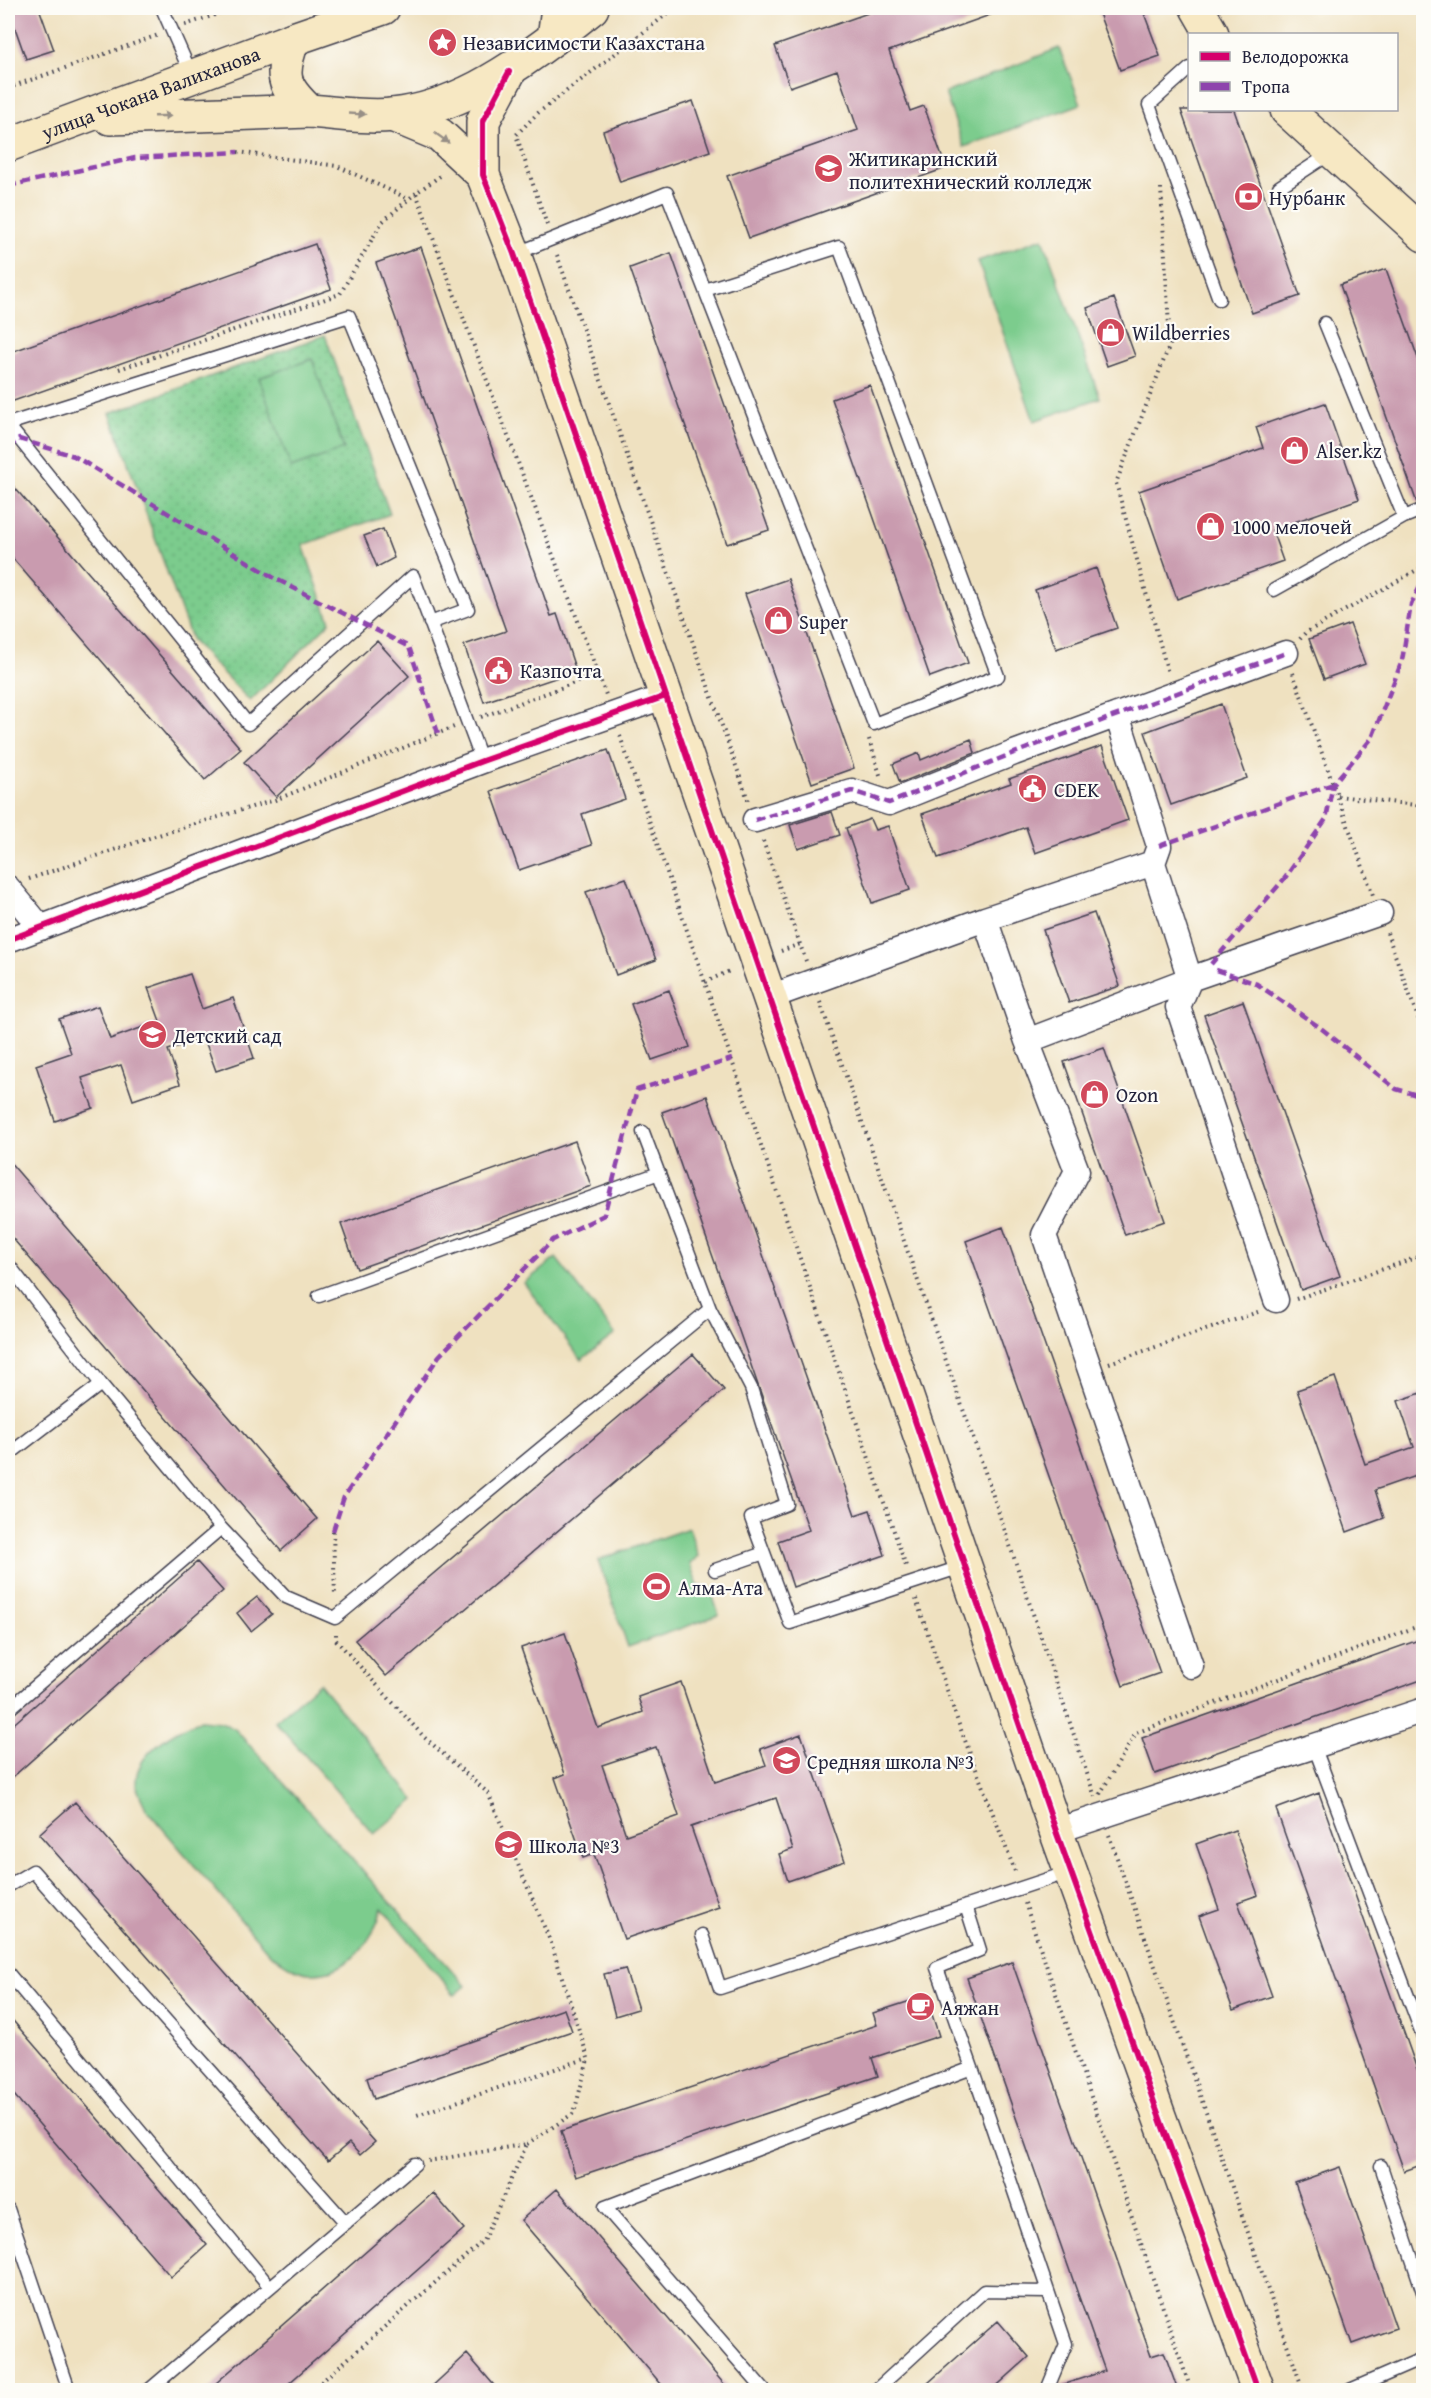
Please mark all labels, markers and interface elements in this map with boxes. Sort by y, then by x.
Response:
place icon: Независимости Казахстана [426,26,458,58]
place label: Независимости Казахстана [463,28,705,57]
legend [1188,33,1398,111]
street label: улица Чокана Валиханова [36,38,264,146]
text: Велодорожка [1242,43,1349,70]
text: Тропа [1242,73,1290,100]
one-way arrow [347,109,366,118]
one-way arrow [154,111,173,121]
one-way arrow [434,132,449,144]
place label: Житикаринский политехнический колледж [848,144,1092,196]
school or university icon: Житикаринский политехнический колледж [812,153,844,185]
bank icon: Нурбанк [1232,181,1264,213]
place label: Нурбанк [1269,183,1346,212]
shop icon: Wildberries [1095,316,1127,348]
place label: Wildberries [1132,318,1230,347]
shop icon: Alser.kz [1279,434,1311,466]
place label: Alser.kz [1316,436,1382,465]
shop icon: 1000 мелочей [1195,510,1227,542]
place label: 1000 мелочей [1232,512,1352,541]
shop icon: Super [762,605,794,637]
place label: Super [799,607,848,636]
public building icon: Казпочта [483,654,515,686]
place label: Казпочта [520,656,602,685]
public building icon: CDEK [1017,773,1049,805]
place label: CDEK [1054,775,1099,804]
school or university icon: Детский сад [136,1019,168,1051]
place label: Детский сад [172,1021,282,1050]
shop icon: Ozon [1079,1078,1111,1110]
place label: Ozon [1116,1080,1158,1109]
sports icon: Алма-Ата [641,1571,673,1603]
place label: Алма-Ата [678,1573,764,1602]
school or university icon: Средняя школа №3 [770,1745,802,1777]
place label: Средняя школа №3 [807,1747,974,1776]
school or university icon: Школа №3 [492,1829,524,1861]
place label: Школа №3 [529,1831,620,1860]
cafe icon: Аяжан [904,1991,936,2023]
place label: Аяжан [941,1993,999,2022]

